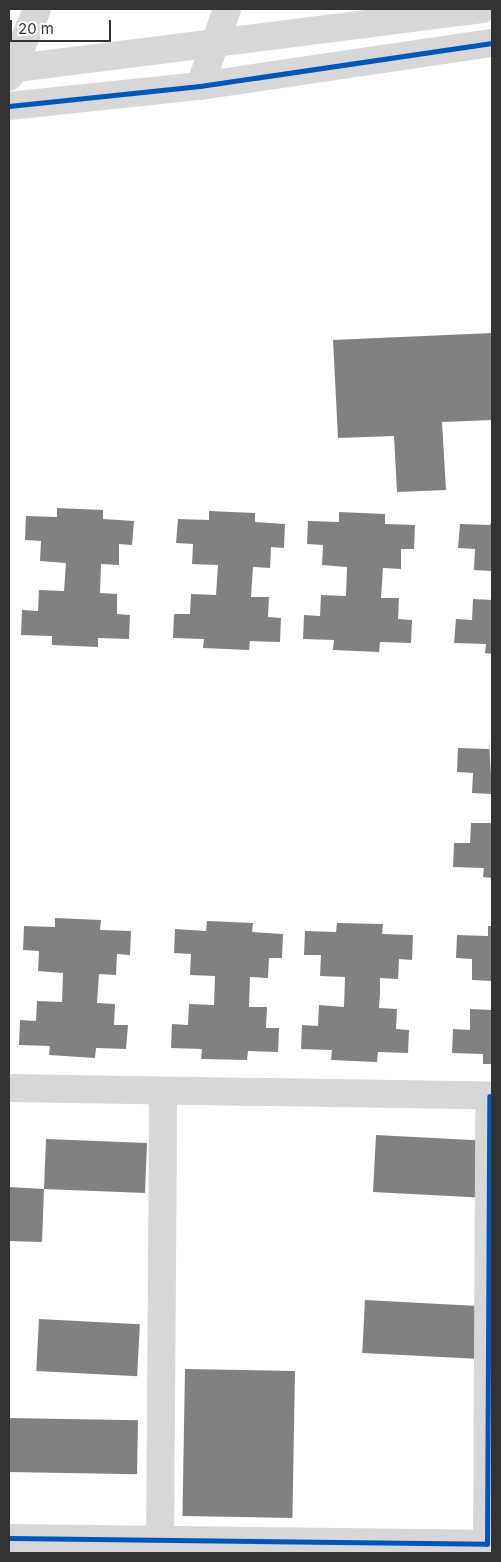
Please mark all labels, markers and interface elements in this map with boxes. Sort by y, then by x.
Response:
scale bar [12,10,114,42]
text: 20 m [18,19,54,38]

